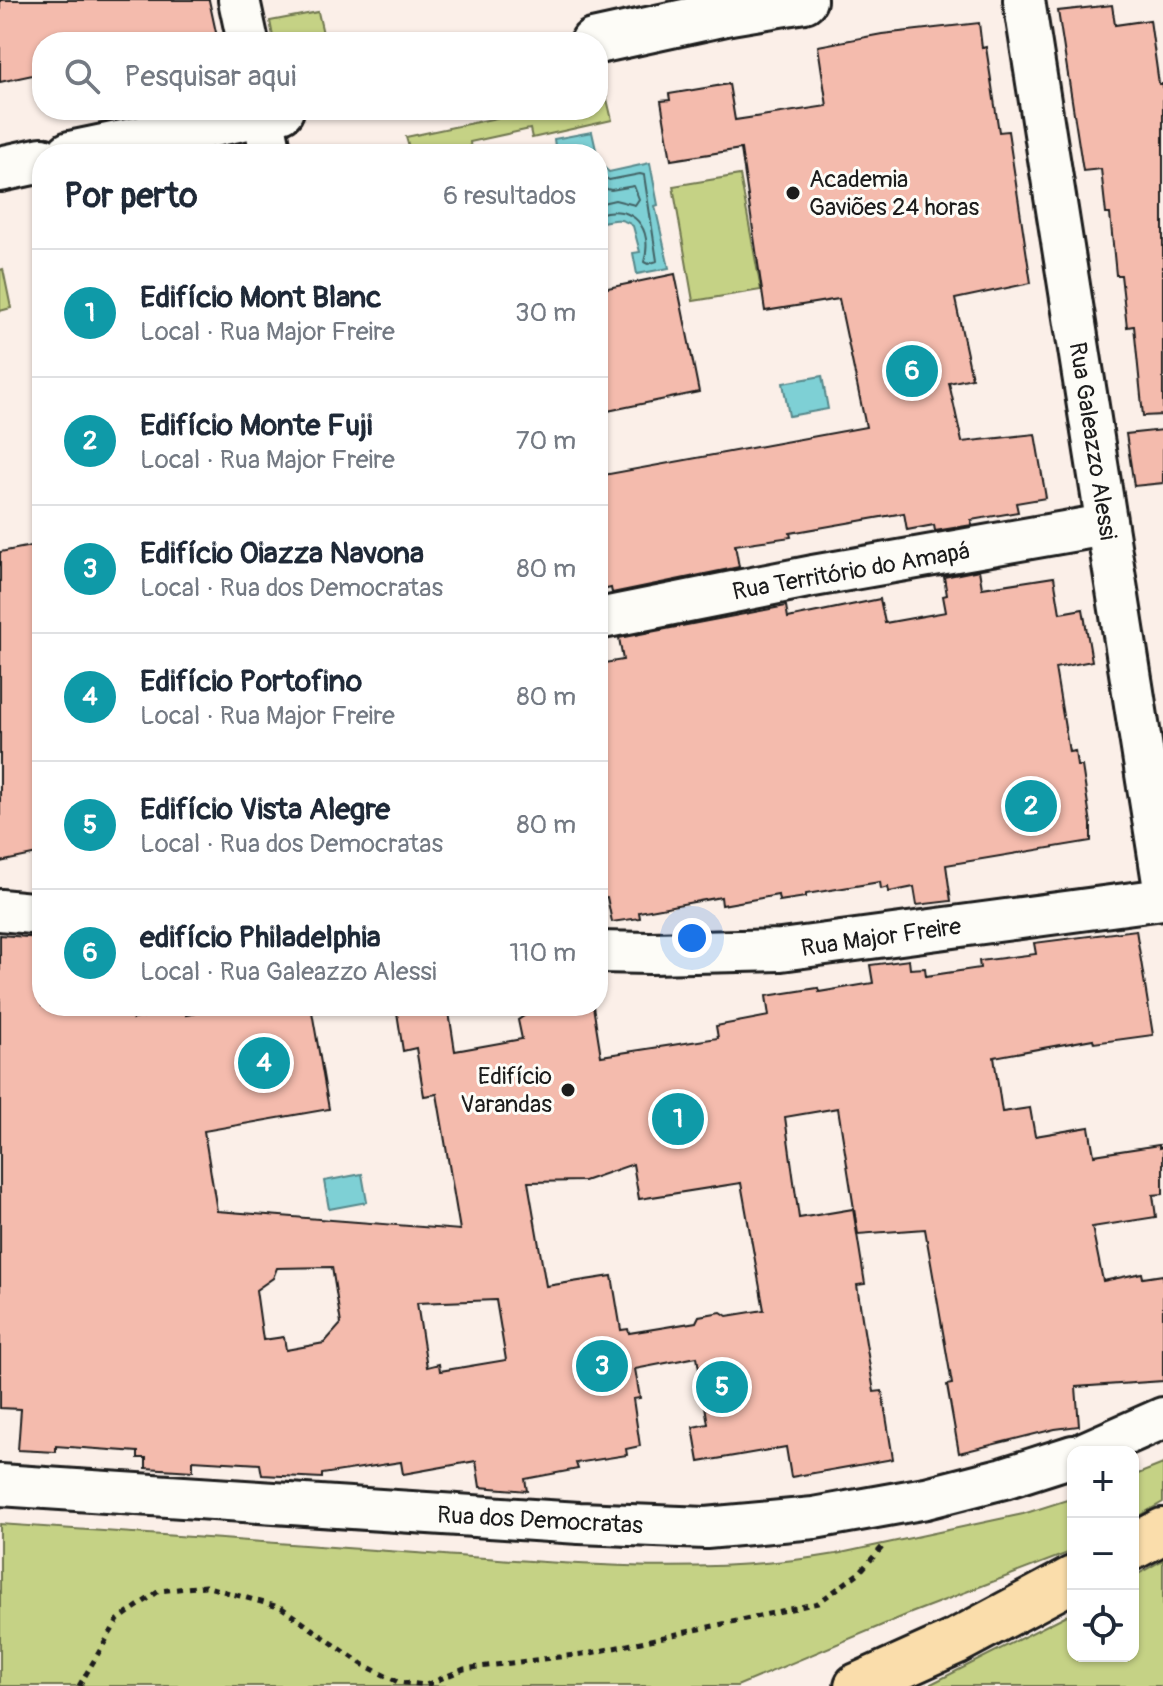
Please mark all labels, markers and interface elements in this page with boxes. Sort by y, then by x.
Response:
search box [32,32,608,120]
icon: search [60,54,104,98]
text: Pesquisar aqui [124,58,296,95]
place label: Academia Gaviões 24 horas [809,165,979,222]
text: Por perto [64,175,197,218]
text: 6 resultados [443,180,576,212]
marker: Academia Gaviões 24 horas [784,184,802,202]
text: Edifício Mont Blanc [140,279,382,316]
text: 1 [85,297,95,329]
text: 30 m [515,297,576,329]
text: Local · Rua Major Freire [140,316,395,348]
street label: Rua Galeazzo Alessi [1063,340,1122,542]
pin: 6 [886,341,938,401]
text: Edifício Monte Fuji [140,407,372,444]
text: 2 [83,425,97,457]
text: 70 m [516,425,576,457]
text: Local · Rua Major Freire [140,444,395,476]
text: Edifício Oiazza Navona [140,535,424,572]
street label: Rua Território do Amapá [730,536,972,607]
text: 3 [83,553,97,585]
text: 80 m [516,553,576,585]
text: Local · Rua dos Democratas [140,572,443,604]
text: Edifício Portofino [140,663,362,700]
text: 4 [82,681,98,713]
text: 80 m [516,681,576,713]
text: Local · Rua Major Freire [140,700,395,732]
pin: 2 [1005,776,1057,836]
text: Edifício Vista Alegre [140,791,390,828]
text: 5 [83,809,97,841]
text: 80 m [516,809,576,841]
text: Local · Rua dos Democratas [140,828,443,860]
street label: Rua Major Freire [799,912,963,963]
your location [672,918,712,958]
text: edifício Philadelphia [140,919,381,956]
text: 6 [82,937,98,969]
text: 110 m [509,937,576,969]
text: Local · Rua Galeazzo Alessi [140,956,437,988]
pin: 4 [238,1033,290,1093]
place label: Edifício Varandas [460,1062,552,1119]
marker: Edifício Varandas [559,1081,577,1099]
pin: 1 [652,1089,704,1149]
pin: 3 [576,1336,628,1396]
pin: 5 [696,1357,748,1417]
map controls [1067,1446,1139,1662]
button: + [1067,1446,1139,1518]
street label: Rua dos Democratas [436,1501,644,1540]
button: − [1067,1518,1139,1590]
button: locate [1067,1590,1139,1662]

